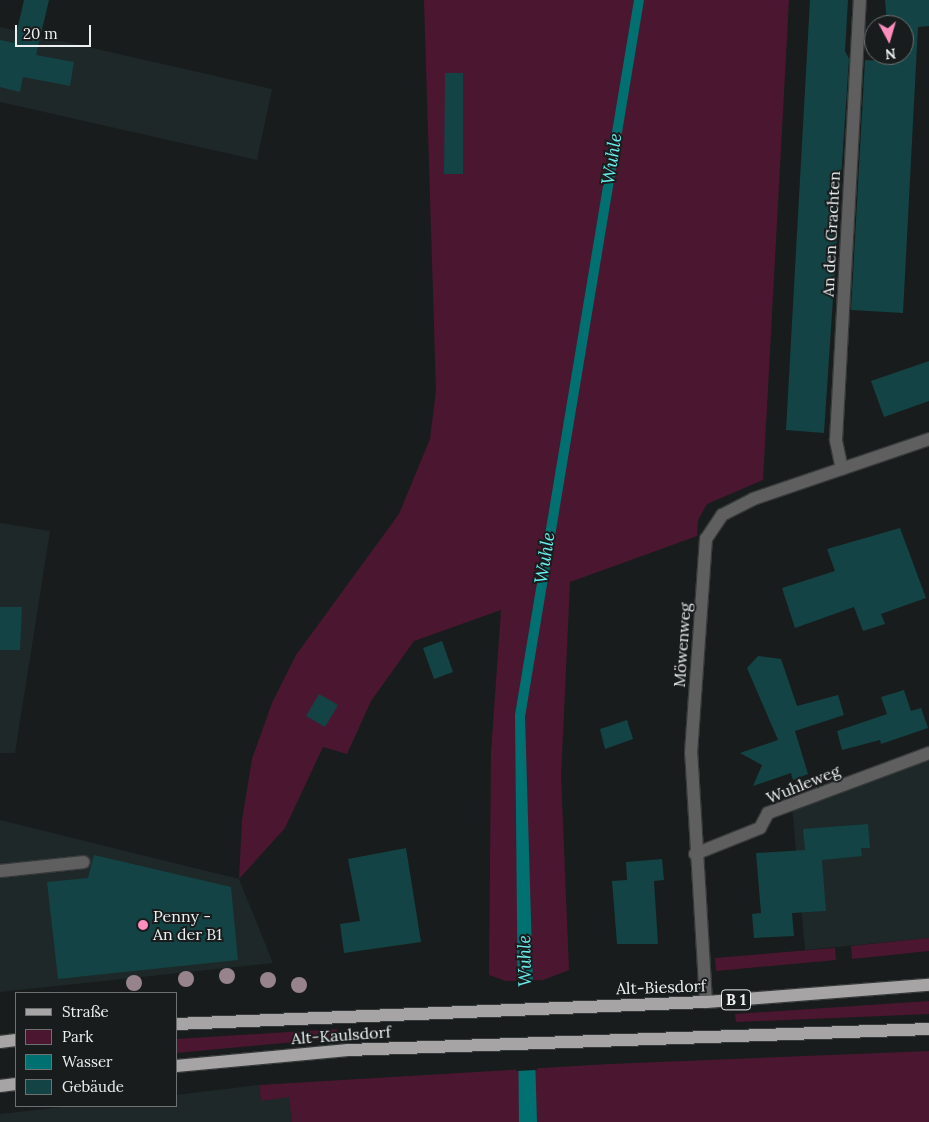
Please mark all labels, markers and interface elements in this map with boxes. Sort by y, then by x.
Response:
scale bar [18,15,94,47]
north arrow [864,15,914,65]
text: 20 m [23,24,58,43]
text: N [884,44,897,63]
water label: Wuhle [597,132,627,186]
street label: An den Grachten [818,171,844,297]
water label: Wuhle [530,531,560,585]
street label: Möwenweg [669,602,695,688]
street label: Wuhleweg [763,761,843,807]
place label: Penny - An der B1 [153,906,222,944]
marker: Penny - An der B1 [137,919,149,931]
water label: Wuhle [514,935,536,987]
street label: Alt-Biesdorf [616,976,706,998]
road number: B 1 [721,988,751,1012]
legend [15,992,178,1107]
text: Straße [62,1002,109,1021]
street label: Alt-Kaulsdorf [291,1022,391,1048]
text: Park [62,1027,93,1046]
text: Wasser [62,1052,113,1071]
text: Gebäude [62,1077,124,1096]

